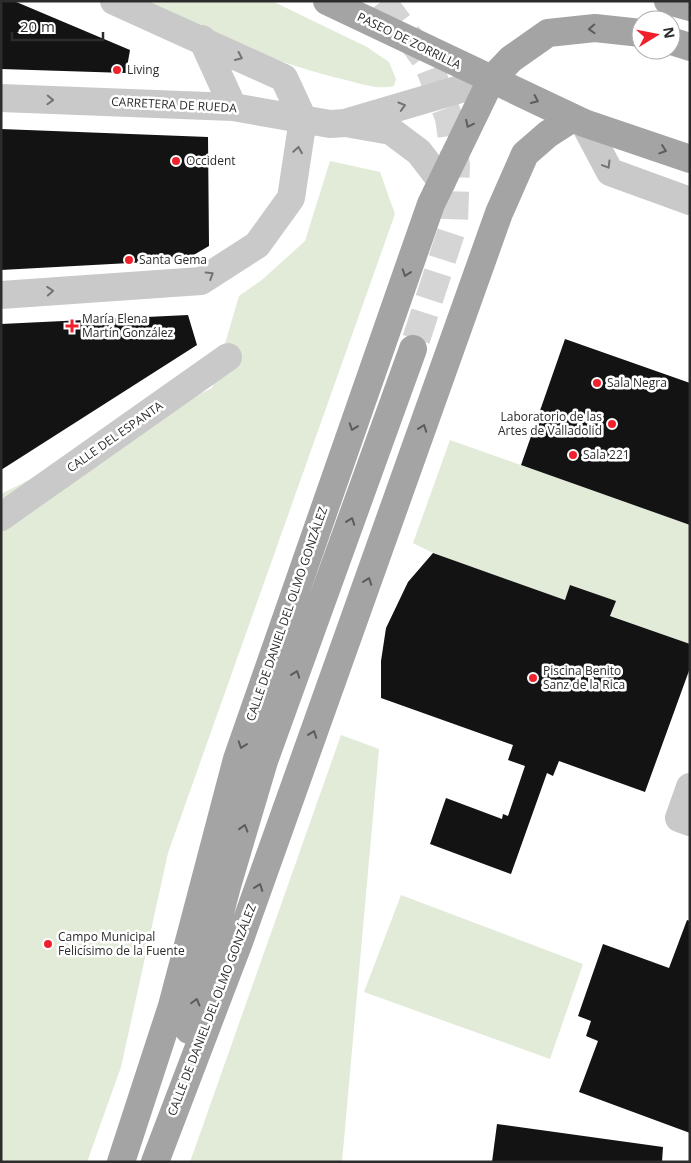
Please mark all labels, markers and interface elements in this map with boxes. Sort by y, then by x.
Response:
street label: PASEO DE ZORRILLA [354,8,464,73]
scale bar [12,10,104,42]
north arrow [631,10,681,60]
text: 20 m [20,16,55,36]
one-way arrow [588,24,596,34]
text: N [659,25,680,40]
one-way arrow [234,51,243,61]
place label: Living [127,61,160,78]
marker: Living [111,64,123,76]
street label: CARRETERA DE RUEDA [111,93,238,116]
one-way arrow [530,94,539,105]
one-way arrow [46,95,54,105]
one-way arrow [397,101,405,111]
one-way arrow [465,119,476,128]
one-way arrow [658,144,667,154]
one-way arrow [293,145,303,154]
place label: Occident [186,152,236,169]
marker: Occident [170,155,182,167]
one-way arrow [601,160,611,169]
place label: Santa Gema [139,251,207,268]
marker: Santa Gema [123,254,135,266]
one-way arrow [402,268,412,277]
one-way arrow [205,272,214,281]
one-way arrow [46,286,54,297]
place label: María Elena Martín González [82,310,174,341]
marker: María Elena Martín González [66,320,78,332]
place label: Sala Negra [607,374,667,391]
marker: Sala Negra [591,377,603,389]
street label: CALLE DEL ESPANTA [63,397,166,476]
place label: Laboratorio de las Artes de Valladolid [498,408,602,439]
marker: Laboratorio de las Artes de Valladolid [606,418,618,430]
one-way arrow [349,422,359,430]
one-way arrow [417,424,427,432]
place label: Sala 221 [583,446,630,463]
marker: Sala 221 [567,449,579,461]
street label: CALLE DE DANIEL DEL OLMO GONZÁLEZ [242,504,331,723]
one-way arrow [345,517,355,526]
one-way arrow [362,577,372,585]
place label: Piscina Benito Sanz de la Rica [543,662,625,693]
one-way arrow [290,670,300,679]
marker: Piscina Benito Sanz de la Rica [527,672,539,684]
one-way arrow [308,730,318,739]
one-way arrow [237,741,247,749]
one-way arrow [239,825,249,833]
one-way arrow [253,883,263,892]
street label: CALLE DE DANIEL DEL OLMO GONZÁLEZ [163,901,260,1118]
place label: Campo Municipal Felicísimo de la Fuente [58,928,185,959]
marker: Campo Municipal Felicísimo de la Fuente [42,938,54,950]
one-way arrow [191,998,201,1006]

